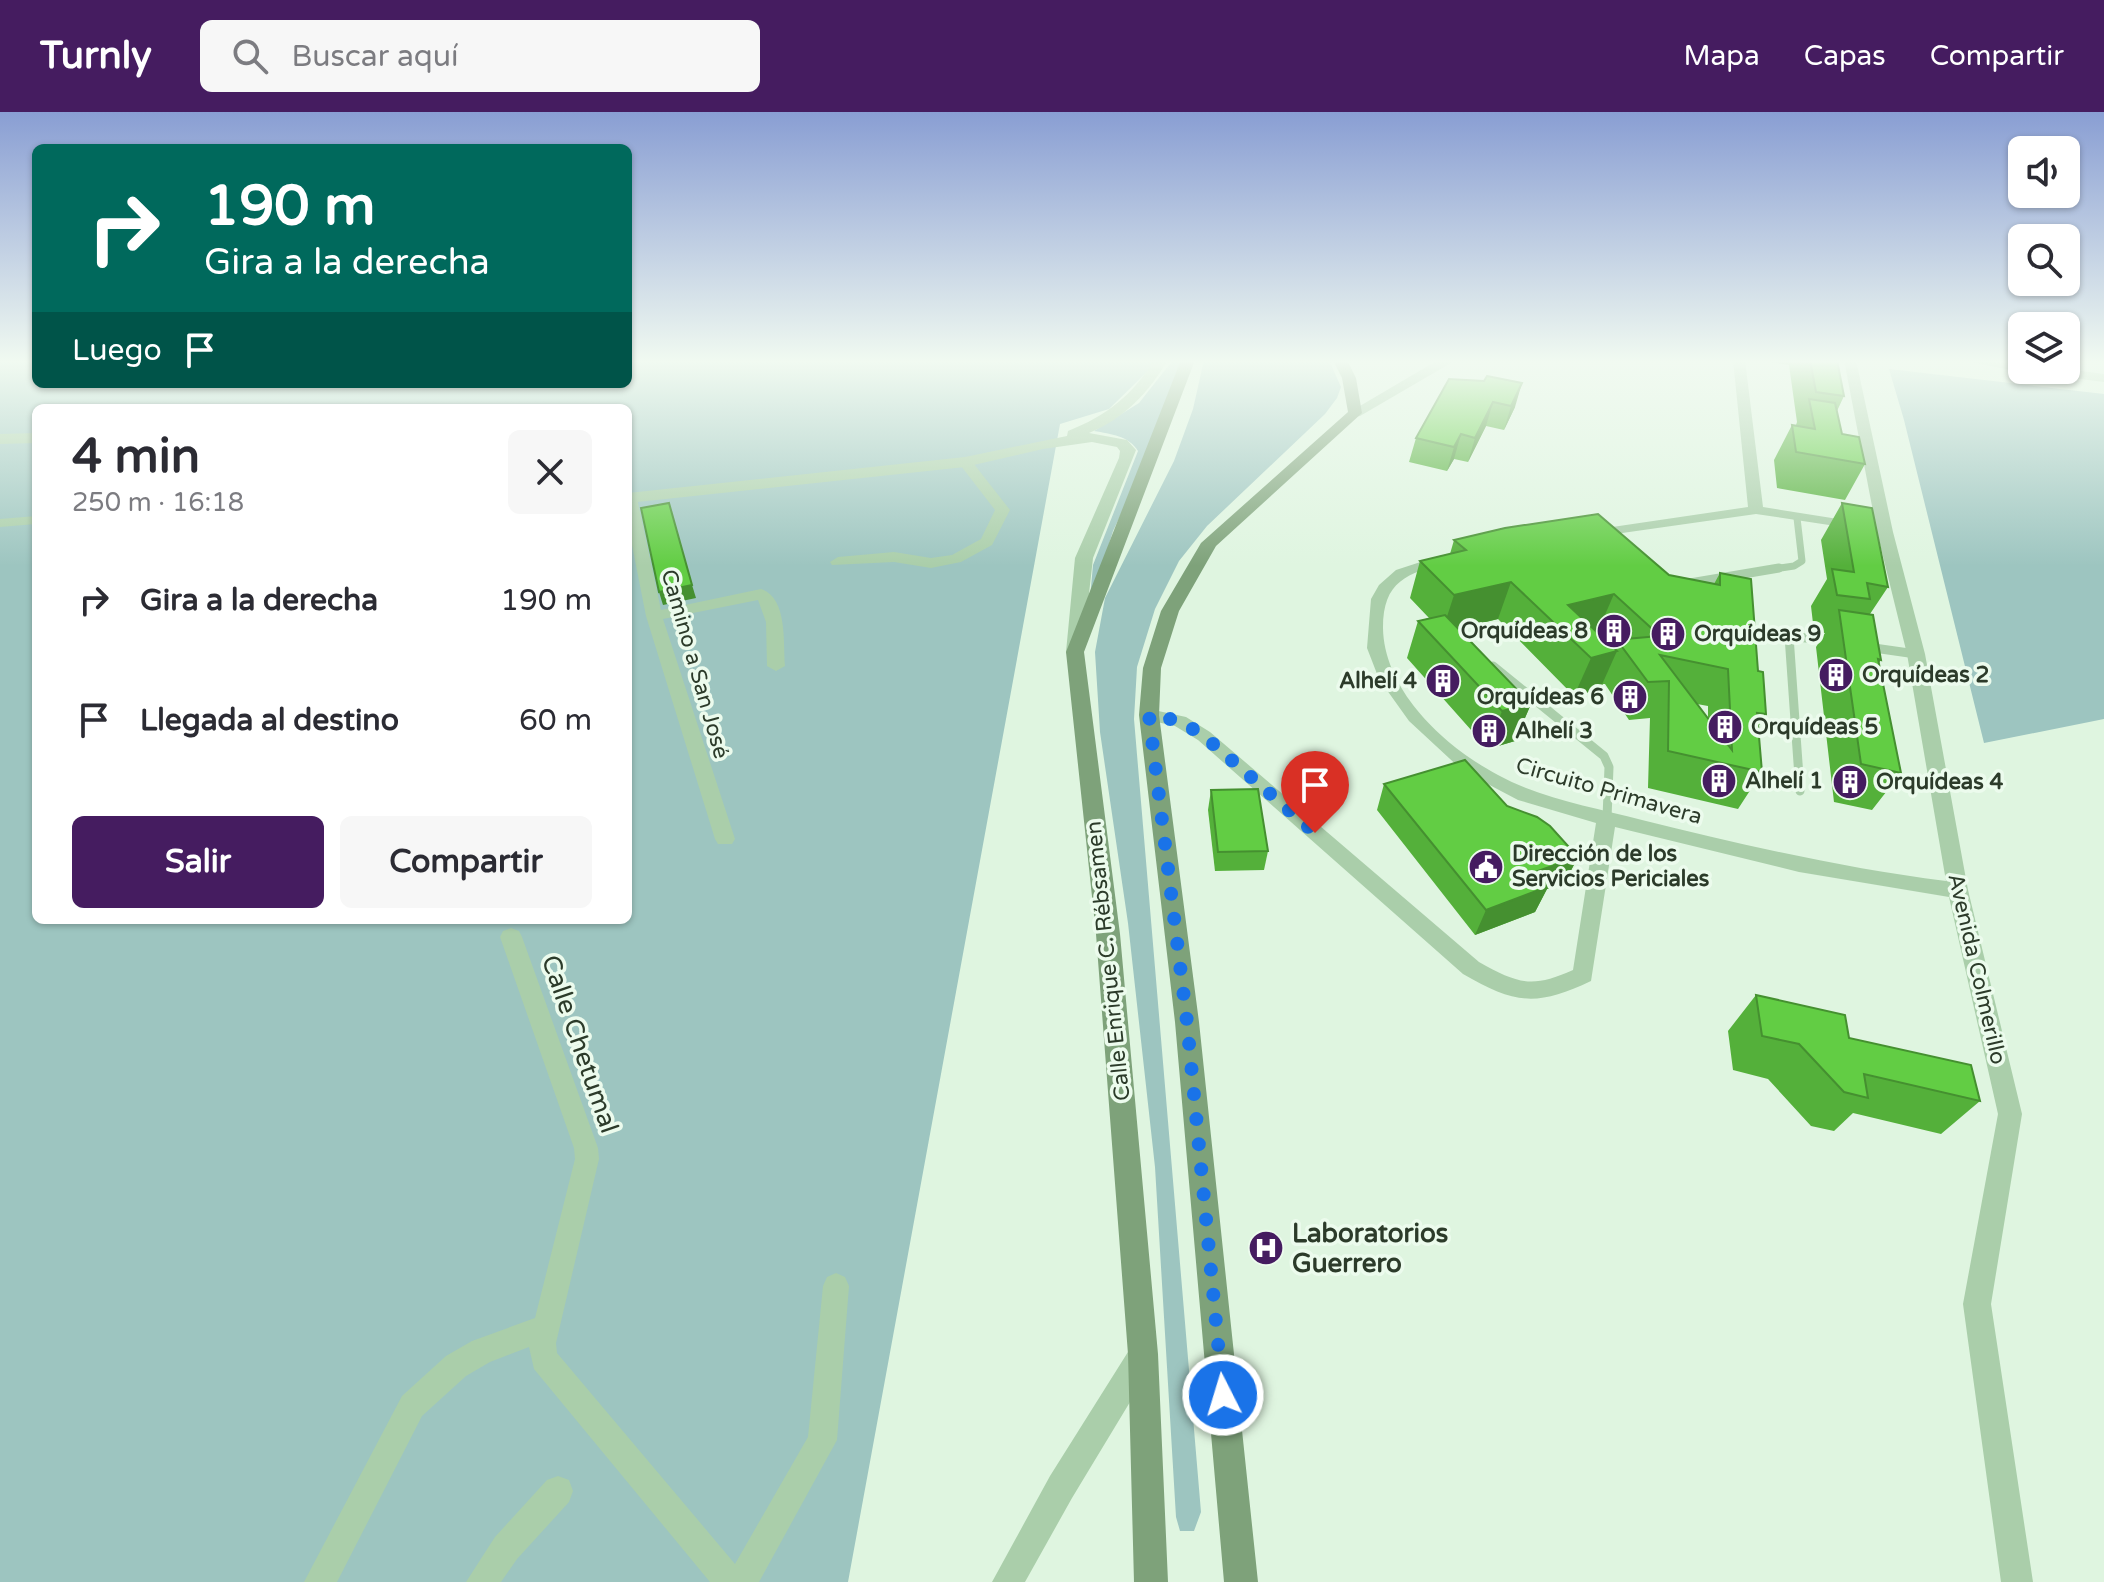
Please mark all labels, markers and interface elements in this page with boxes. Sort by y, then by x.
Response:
search box [200,20,760,92]
text: Turnly [40,33,152,79]
icon: search [228,34,272,78]
text: Buscar aquí [292,38,459,75]
text: Mapa [1683,39,1760,73]
text: Capas [1804,39,1886,73]
text: Compartir [1930,39,2064,73]
map controls [2008,136,2080,384]
button: sound [2008,136,2080,208]
text: 190 m [204,173,375,240]
icon: right [72,176,176,280]
button: search [2008,224,2080,296]
text: Gira a la derecha [204,241,490,284]
button: layers [2008,312,2080,384]
icon: arrive [178,328,222,372]
text: Luego [72,332,162,369]
text: 4 min [72,428,200,486]
button: close [508,430,592,514]
text: 250 m · 16:18 [72,487,244,518]
street label: Camino a San José [656,566,734,762]
icon: right [72,578,116,622]
text: Gira a la derecha [140,582,378,619]
text: 190 m [500,582,592,619]
building icon: Orquídeas 8 [1595,612,1633,650]
building icon: Orquídeas 9 [1649,615,1687,653]
place label: Orquídeas 8 [1461,618,1588,644]
place label: Orquídeas 9 [1694,621,1821,647]
building icon: Orquídeas 2 [1817,656,1855,694]
building icon: Alhelí 4 [1424,662,1462,700]
place label: Orquídeas 2 [1862,662,1989,688]
place label: Alhelí 4 [1339,668,1417,694]
building icon: Orquídeas 6 [1611,678,1649,716]
place label: Orquídeas 6 [1477,684,1604,710]
icon: arrive [72,698,116,742]
text: Llegada al destino [140,702,399,739]
text: 60 m [519,702,592,739]
building icon: Orquídeas 5 [1706,708,1744,746]
building icon: Alhelí 3 [1470,712,1508,750]
place label: Orquídeas 5 [1751,714,1878,740]
place label: Alhelí 3 [1515,718,1593,744]
pin [1281,751,1349,833]
street label: Circuito Primavera [1513,752,1705,830]
building icon: Alhelí 1 [1700,762,1738,800]
icon: arrive [1293,763,1337,807]
building icon: Orquídeas 4 [1831,763,1869,801]
place label: Alhelí 1 [1745,768,1823,794]
place label: Orquídeas 4 [1876,769,2003,795]
button: Salir [72,816,324,908]
button: Compartir [340,816,592,908]
street label: Calle Enrique C. Rébsamen [1080,820,1136,1102]
place label: Dirección de los Servicios Periciales [1512,841,1710,892]
public building icon: Dirección de los Servicios Periciales [1467,848,1505,886]
street label: Avenida Colmerillo [1942,871,2012,1067]
street label: Calle Chetumal [535,951,625,1137]
place label: Laboratorios Guerrero [1292,1218,1448,1279]
hospital icon: Laboratorios Guerrero [1247,1229,1285,1267]
position arrow [1181,1353,1265,1437]

